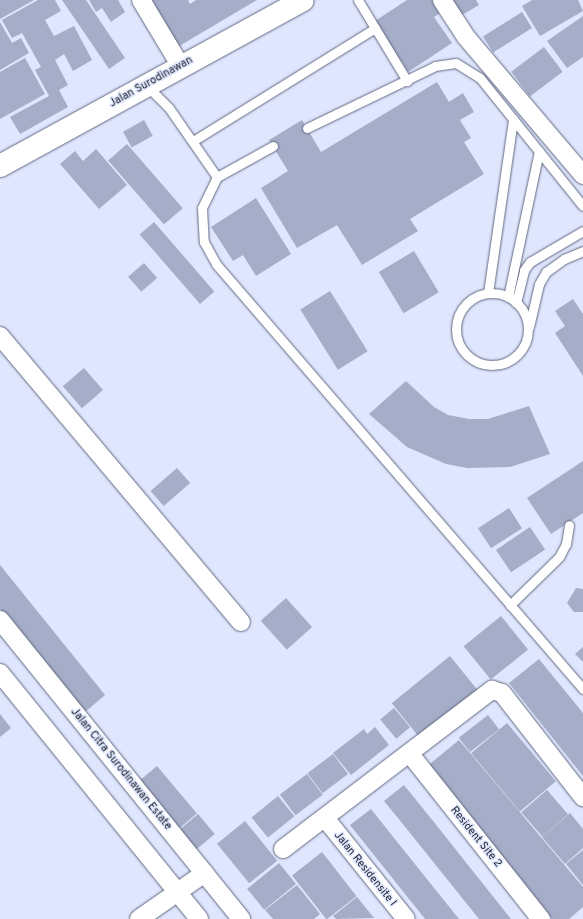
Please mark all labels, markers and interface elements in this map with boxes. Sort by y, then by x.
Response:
street label: Jalan Surodinawan [107,54,195,110]
street label: Jalan Citra Surodinawan Estate [68,705,174,833]
street label: Resident Site 2 [447,804,505,870]
street label: Jalan Residensite I [331,829,399,909]

